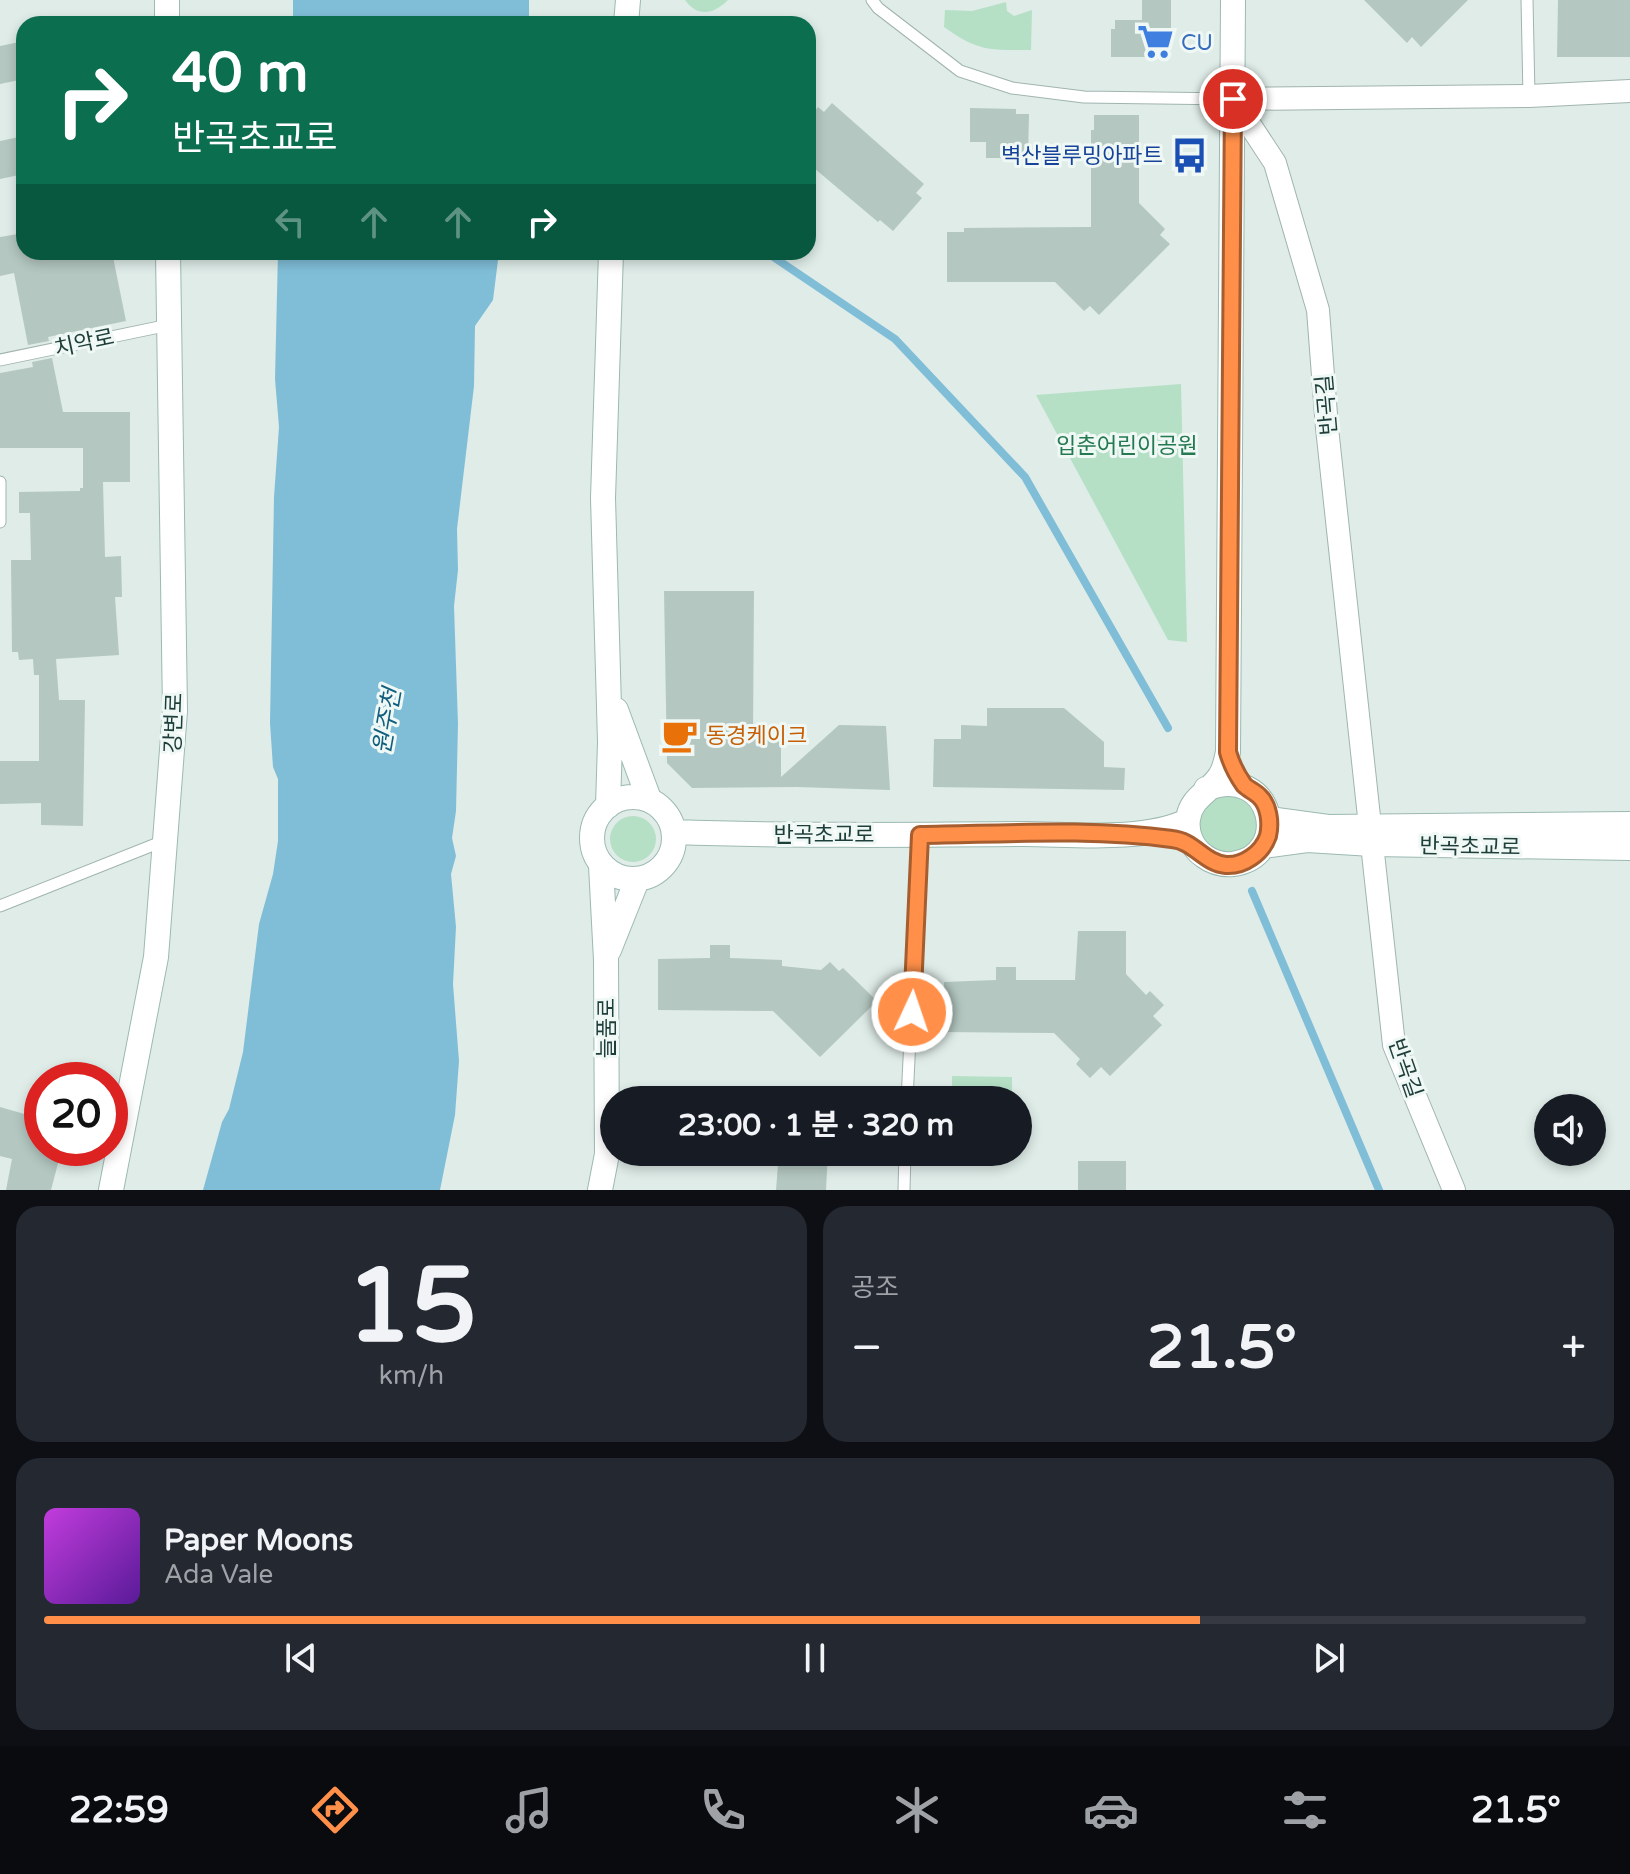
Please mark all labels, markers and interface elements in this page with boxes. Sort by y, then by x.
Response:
supermarket icon: CU [1136,23,1174,61]
place label: CU [1181,30,1213,56]
text: 40 m [172,40,308,107]
icon: right [40,48,144,152]
pin [1199,65,1267,133]
icon: arrive [1211,77,1255,121]
text: 반곡초교로 [172,117,338,160]
bus stop icon: 벽산블루밍아파트 [1170,136,1208,174]
place label: 벽산블루밍아파트 [1001,143,1163,169]
icon: left [268,200,312,244]
icon: ahead [352,200,396,244]
icon: ahead [436,200,480,244]
icon: right [520,200,564,244]
street label: 치악로 [52,324,117,362]
street label: 반곡길 [1311,374,1343,436]
park label: 입춘어린이공원 [1056,433,1198,459]
water label: 원주천 [367,683,408,756]
street label: 강변로 [160,692,188,754]
cafe icon: 동경케이크 [661,716,699,754]
place label: 동경케이크 [706,723,807,749]
street label: 반곡초교로 [773,822,875,848]
street label: 반곡초교로 [1419,833,1521,861]
position arrow [870,970,954,1054]
street label: 늘품로 [594,998,620,1058]
street label: 반곡길 [1383,1035,1427,1101]
speed limit sign: 20 [24,1062,128,1166]
map controls [1534,1094,1606,1166]
button: sound [1534,1094,1606,1166]
text: 23:00 · 1 분 · 320 m [678,1107,954,1144]
text: 15 [346,1245,477,1370]
text: 공조 [851,1272,899,1303]
text: 21.5° [1147,1312,1297,1384]
text: − [851,1322,882,1375]
text: + [1561,1322,1586,1375]
text: km/h [379,1360,444,1391]
text: Paper Moons [164,1522,353,1559]
text: Ada Vale [164,1559,273,1590]
icon: previous [279,1636,323,1680]
icon: pause [793,1636,837,1680]
icon: next [1307,1636,1351,1680]
icon: directions [307,1782,363,1838]
icon: music [501,1782,557,1838]
icon: phone [695,1782,751,1838]
icon: climate [889,1782,945,1838]
icon: car [1083,1782,1139,1838]
icon: filters [1277,1782,1333,1838]
text: 22:59 [69,1789,169,1832]
text: 21.5° [1471,1789,1561,1832]

